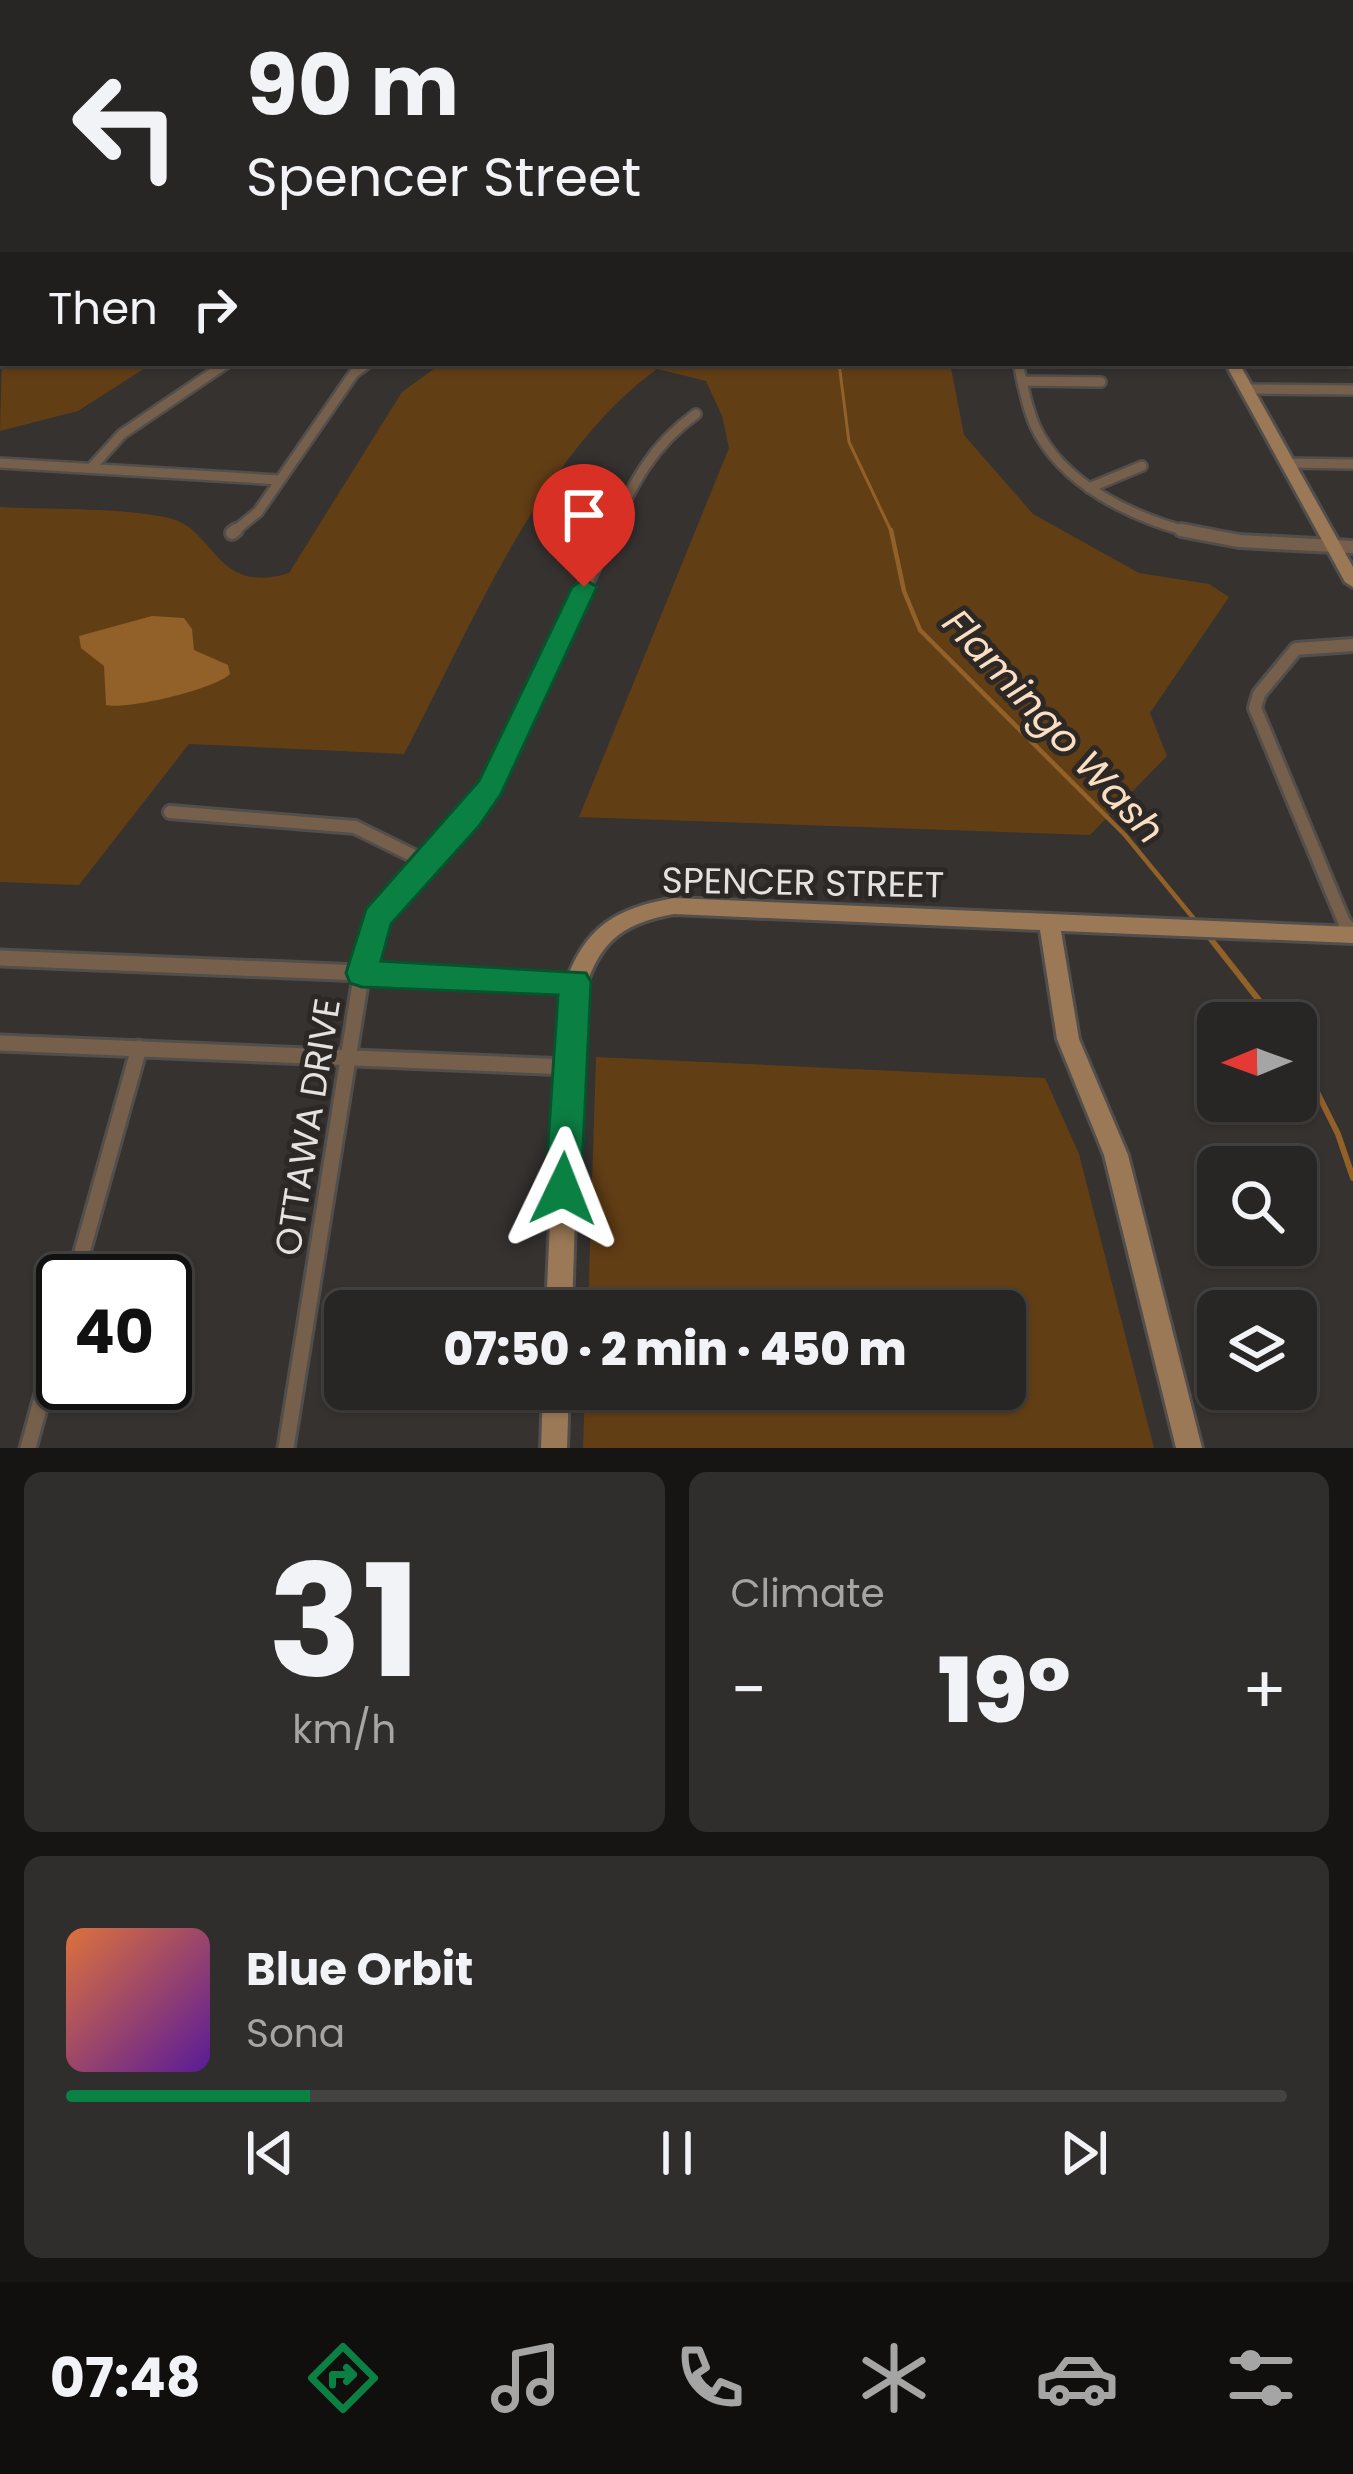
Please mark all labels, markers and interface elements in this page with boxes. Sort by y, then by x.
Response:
text: 90 m [246,27,459,144]
icon: left [48,48,204,204]
text: Spencer Street [246,139,641,215]
icon: right [182,276,248,342]
text: Then [48,277,158,340]
pin [533,464,635,587]
icon: arrive [551,482,617,548]
water label: Flamingo Wash [930,597,1177,856]
street label: SPENCER STREET [661,855,945,910]
street label: OTTAWA DRIVE [262,995,353,1259]
north arrow [1197,1002,1317,1122]
map controls [1197,1002,1317,1410]
position arrow [500,1126,626,1252]
button: search [1197,1146,1317,1266]
speed limit sign: 40 [36,1254,192,1410]
button: layers [1197,1290,1317,1410]
text: 07:50 · 2 min · 450 m [444,1318,906,1381]
text: 31 [268,1512,421,1731]
text: Climate [731,1566,885,1621]
text: 19° [938,1627,1071,1754]
text: − [731,1644,767,1736]
text: + [1242,1644,1287,1736]
text: km/h [292,1702,396,1757]
text: Blue Orbit [246,1938,473,2001]
text: Sona [246,2006,345,2061]
icon: previous [237,2120,303,2186]
icon: pause [644,2120,710,2186]
icon: next [1051,2120,1117,2186]
icon: directions [301,2336,385,2420]
icon: music [484,2336,568,2420]
icon: phone [668,2336,752,2420]
icon: climate [852,2336,936,2420]
icon: car [1035,2336,1119,2420]
icon: filters [1219,2336,1303,2420]
text: 07:48 [50,2340,201,2416]

